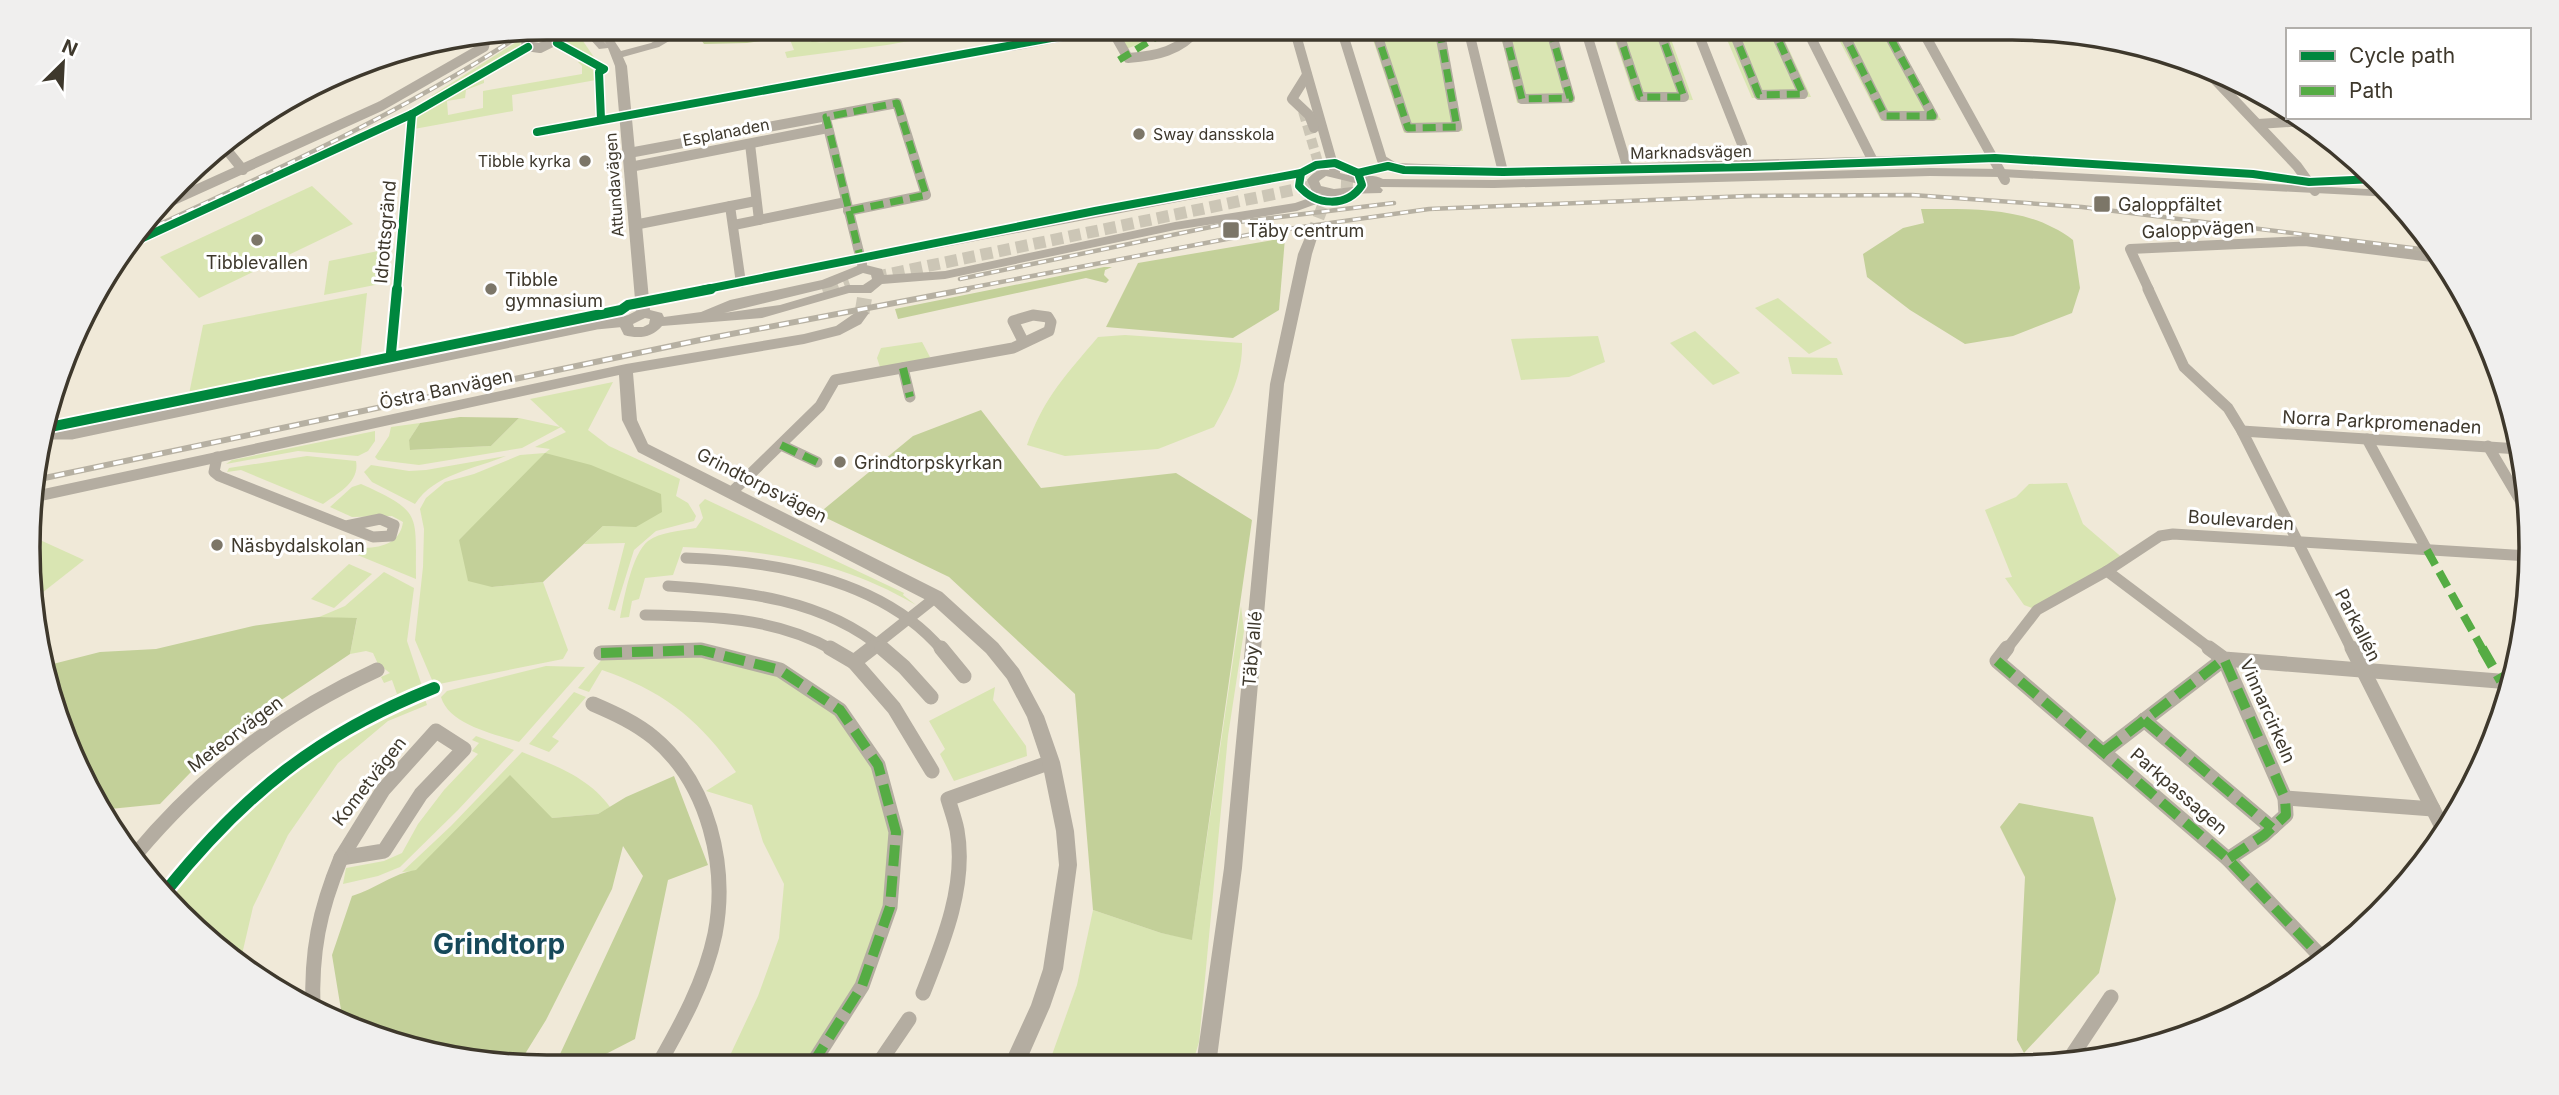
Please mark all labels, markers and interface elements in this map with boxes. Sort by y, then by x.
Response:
north arrow [28,28,98,98]
legend [2286,28,2531,119]
text: N [58,34,81,61]
text: Cycle path [2349,43,2455,68]
text: Path [2349,78,2394,103]
street label: Esplanaden [681,114,771,150]
place label: Sway dansskola [1153,124,1275,144]
marker: Sway dansskola [1131,126,1147,142]
street label: Attundavägen [600,132,628,238]
street label: Marknadsvägen [1630,141,1752,163]
place label: Tibble kyrka [478,151,571,171]
marker: Tibble kyrka [577,153,593,169]
street label: Idrottsgränd [370,180,400,284]
marker: Galoppfältet [2092,194,2112,214]
place label: Galoppfältet [2118,194,2222,215]
street label: Galoppvägen [2141,216,2255,242]
marker: Täby centrum [1221,220,1241,240]
place label: Täby centrum [1247,220,1364,241]
marker: Tibblevallen [249,232,265,248]
place label: Tibblevallen [206,252,308,273]
place label: Tibble gymnasium [505,269,603,311]
marker: Tibble gymnasium [483,281,499,297]
street label: Östra Banvägen [377,364,515,413]
street label: Norra Parkpromenaden [2282,406,2482,438]
street label: Grindtorpsvägen [693,443,831,527]
place label: Grindtorpskyrkan [854,452,1003,473]
marker: Grindtorpskyrkan [832,454,848,470]
street label: Boulevarden [2187,506,2295,534]
place label: Näsbydalskolan [231,535,365,556]
marker: Näsbydalskolan [209,537,225,553]
street label: Parkallén [2331,585,2385,665]
street label: Täby allé [1238,610,1266,688]
street label: Vinnarcirkeln [2236,656,2300,766]
street label: Meteorvägen [184,692,286,776]
street label: Kometvägen [328,732,410,830]
street label: Parkpassagen [2126,743,2232,839]
district label: Grindtorp [433,927,565,961]

